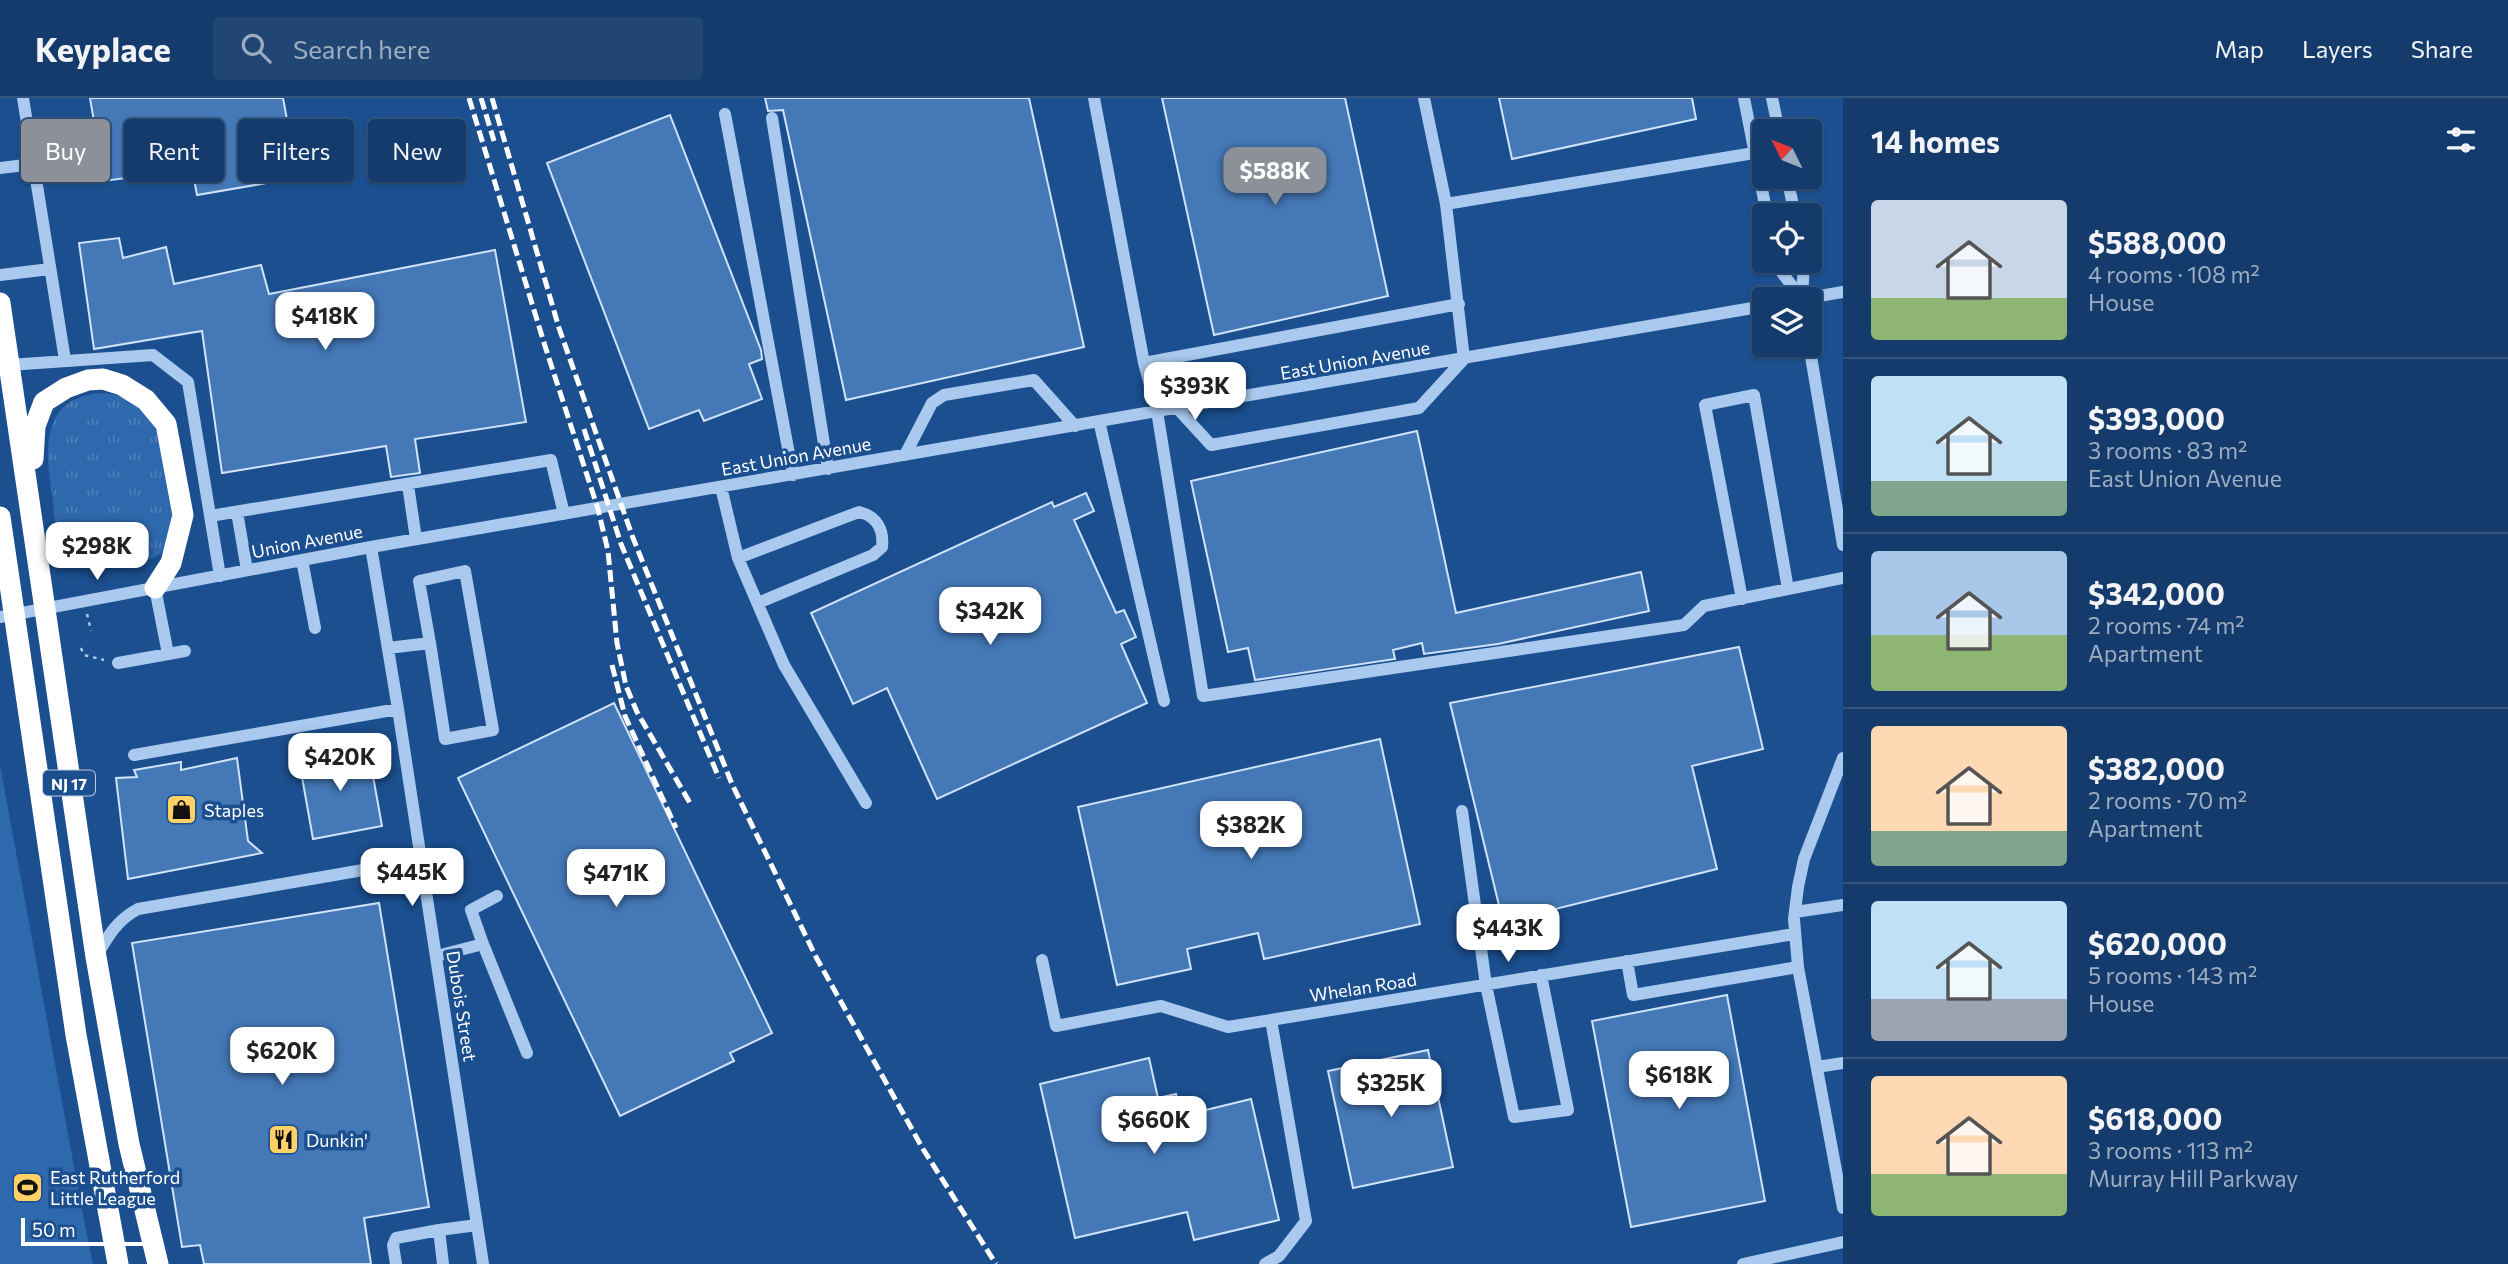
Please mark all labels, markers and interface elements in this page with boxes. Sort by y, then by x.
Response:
search box [213,17,703,80]
text: Keyplace [35,28,171,69]
icon: search [237,29,275,67]
text: Search here [293,33,430,64]
text: Map [2215,34,2264,63]
text: Layers [2302,34,2373,63]
text: Share [2411,34,2473,63]
chip: Buy [21,119,110,182]
chip: Rent [124,119,224,182]
chip: Filters [238,119,354,182]
chip: New [368,119,466,182]
north arrow [1752,119,1822,189]
map controls [1752,119,1822,357]
icon: filters [2442,121,2480,159]
text: 14 homes [1871,122,2000,159]
pin: $588K [1226,148,1324,207]
text: $588K [1239,156,1311,184]
button: locate [1752,203,1822,273]
text: $588,000 [2088,223,2226,260]
icon: home [1927,228,2011,312]
text: 4 rooms · 108 m² [2088,260,2260,288]
button: layers [1752,287,1822,357]
text: House [2088,288,2154,316]
pin: $418K [276,292,374,352]
text: $418K [291,301,359,329]
street label: East Union Avenue [1278,336,1432,384]
pin: $393K [1146,362,1244,422]
text: $393K [1160,371,1230,399]
text: $393,000 [2088,399,2225,436]
icon: home [1927,404,2011,488]
street label: East Union Avenue [719,432,873,480]
text: 3 rooms · 83 m² [2088,436,2247,464]
text: East Union Avenue [2088,464,2282,492]
street label: Union Avenue [250,519,364,563]
pin: $298K [48,522,146,582]
text: $298K [62,531,132,559]
text: $342,000 [2088,574,2225,611]
icon: home [1927,579,2011,663]
pin: $342K [941,588,1039,647]
text: $342K [955,596,1025,624]
text: 2 rooms · 74 m² [2088,611,2244,639]
text: Apartment [2088,639,2203,667]
pin: $420K [291,734,389,793]
text: $420K [304,742,376,770]
text: $382,000 [2088,749,2225,786]
icon: home [1927,754,2011,838]
road number: NJ 17 [43,770,95,796]
text: 2 rooms · 70 m² [2088,786,2247,814]
shop icon: Staples [164,793,198,827]
place label: Staples [204,799,264,821]
pin: $382K [1202,802,1300,861]
text: $382K [1216,810,1286,838]
text: Apartment [2088,814,2203,842]
pin: $445K [363,848,461,908]
pin: $471K [567,850,665,909]
text: $445K [377,857,447,885]
text: $471K [583,858,649,886]
pin: $443K [1459,904,1557,964]
text: $443K [1473,913,1543,941]
text: $620,000 [2088,924,2227,961]
icon: home [1927,929,2011,1013]
street label: Dubois Street [442,949,482,1063]
text: 5 rooms · 143 m² [2088,961,2257,989]
street label: Whelan Road [1308,968,1418,1006]
text: House [2088,989,2154,1017]
pin: $620K [233,1028,331,1087]
text: $620K [246,1036,318,1064]
pin: $618K [1630,1052,1728,1111]
pin: $325K [1342,1060,1440,1119]
text: $618K [1645,1060,1713,1088]
text: $325K [1356,1068,1426,1096]
pin: $660K [1105,1096,1203,1156]
text: $618,000 [2088,1099,2222,1136]
icon: home [1927,1104,2011,1188]
text: $660K [1118,1105,1190,1133]
restaurant icon: Dunkin' [266,1123,300,1157]
place label: Dunkin' [306,1129,368,1151]
text: 3 rooms · 113 m² [2088,1136,2253,1164]
text: Murray Hill Parkway [2088,1164,2298,1192]
place label: East Rutherford Little League [50,1166,180,1209]
sports icon: East Rutherford Little League [10,1170,44,1204]
scale bar [21,1215,149,1247]
text: 50 m [32,1218,76,1241]

